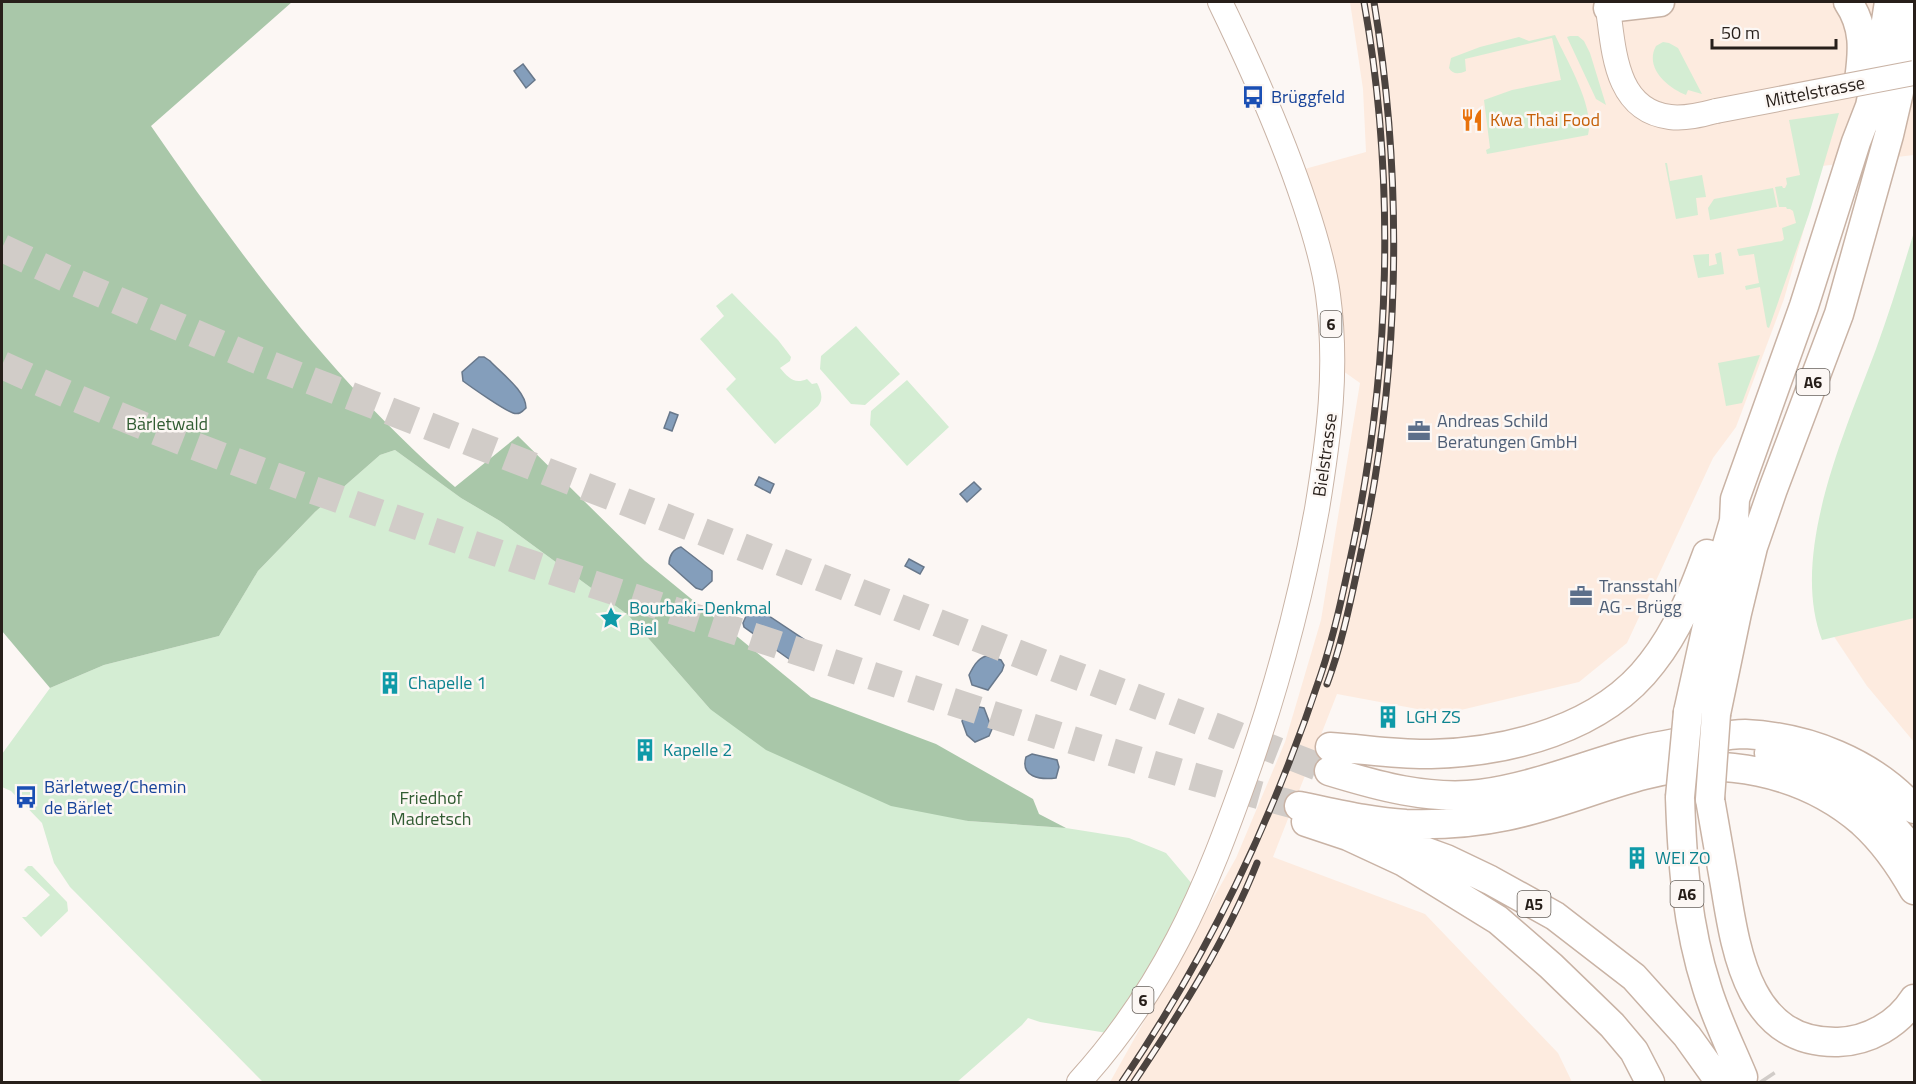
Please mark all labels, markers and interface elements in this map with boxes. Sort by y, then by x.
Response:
scale bar [1712,12,1836,50]
text: 50 m [1721,19,1760,46]
street label: Mittelstrasse [1763,69,1867,114]
place label: Brüggfeld [1271,83,1345,110]
bus stop icon: Brüggfeld [1240,84,1266,110]
place label: Kwa Thai Food [1490,106,1600,133]
restaurant icon: Kwa Thai Food [1459,107,1485,133]
road number: 6 [1320,311,1342,337]
road number: A6 [1796,369,1830,395]
place label: Andreas Schild Beratungen GmbH [1437,407,1578,455]
park label: Bärletwald [126,410,208,437]
street label: Bielstrasse [1305,411,1344,498]
office icon: Andreas Schild Beratungen GmbH [1406,418,1432,444]
place label: Transstahl AG - Brügg [1599,572,1682,620]
office icon: Transstahl AG - Brügg [1568,583,1594,609]
place label: Bourbaki-Denkmal Biel [629,594,772,642]
place icon: Bourbaki-Denkmal Biel [598,605,624,631]
place label: Chapelle 1 [408,669,487,696]
building icon: Chapelle 1 [377,670,403,696]
place label: LGH ZS [1406,703,1461,730]
building icon: LGH ZS [1375,704,1401,730]
place label: Kapelle 2 [663,736,732,763]
building icon: Kapelle 2 [632,737,658,763]
place label: Bärletweg/Chemin de Bärlet [44,773,186,821]
bus stop icon: Bärletweg/Chemin de Bärlet [13,784,39,810]
park label: Friedhof Madretsch [391,784,471,832]
place label: WEI ZO [1655,844,1711,871]
building icon: WEI ZO [1624,845,1650,871]
road number: A6 [1670,881,1704,907]
road number: A5 [1518,891,1550,917]
road number: 6 [1132,987,1154,1013]

